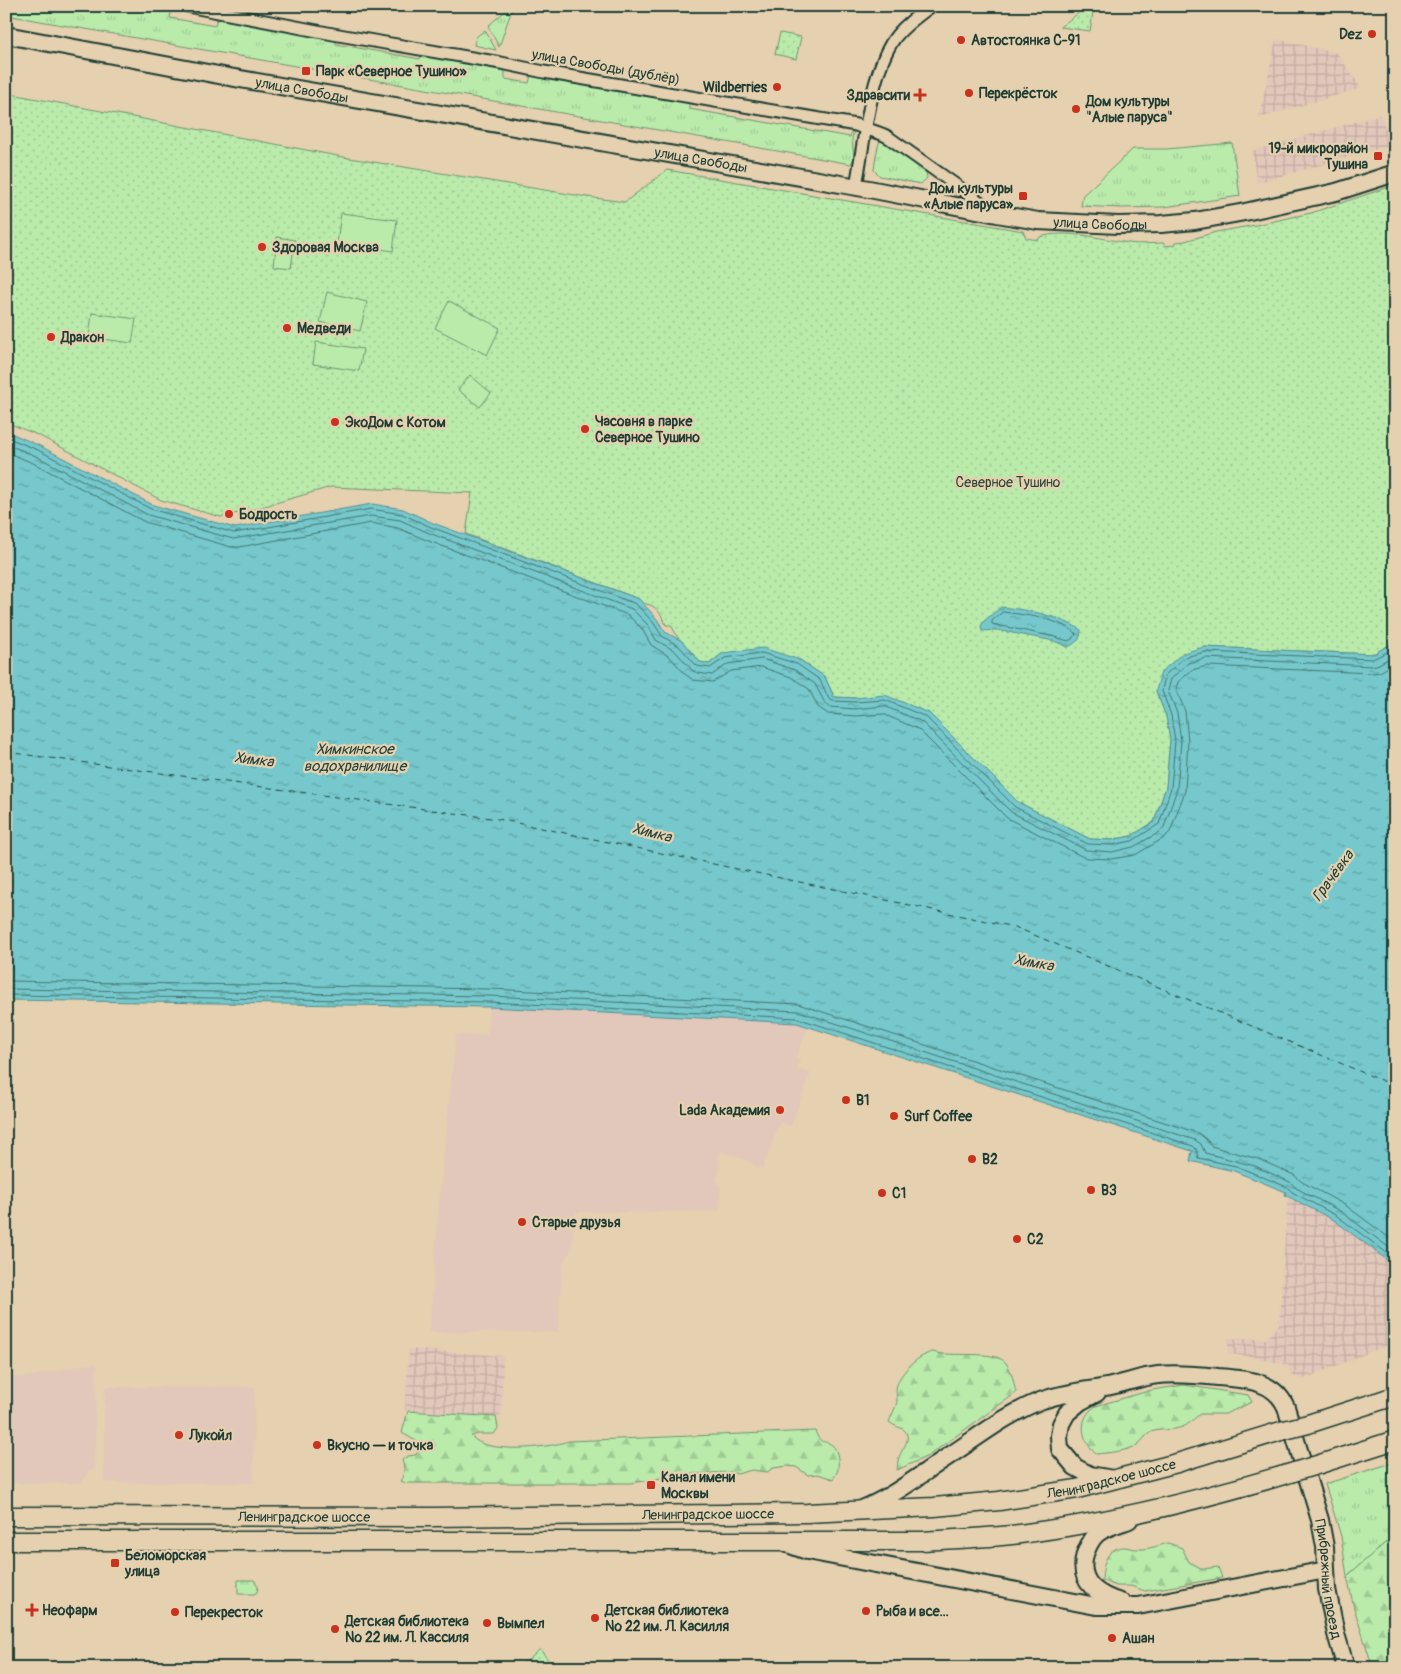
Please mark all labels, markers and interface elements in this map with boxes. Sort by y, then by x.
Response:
place label: Dez [1339,26,1363,43]
marker: Dez [1366,28,1378,40]
place label: Автостоянка С-91 [971,32,1081,49]
marker: Автостоянка С-91 [955,34,967,46]
street label: улица Свободы (дублёр) [530,45,681,88]
place label: Парк «Северное Тушино» [316,63,468,80]
marker: Парк «Северное Тушино» [300,65,312,77]
street label: улица Свободы [253,73,350,106]
place label: Wildberries [703,79,768,96]
marker: Wildberries [771,81,783,93]
place label: Перекрёсток [979,85,1058,102]
place label: Здравсити [847,87,911,104]
marker: Перекрёсток [963,87,975,99]
marker: Здравсити [914,89,926,101]
place label: Дом культуры "Алые паруса" [1085,93,1173,126]
marker: Дом культуры "Алые паруса" [1070,103,1082,115]
place label: 19-й микрорайон Тушина [1268,140,1368,173]
street label: улица Свободы [652,143,749,176]
marker: 19-й микрорайон Тушина [1372,150,1384,162]
place label: Дом культуры «Алые паруса» [924,180,1014,213]
marker: Дом культуры «Алые паруса» [1017,190,1029,202]
street label: улица Свободы [1052,213,1147,234]
place label: Здоровая Москва [272,239,379,256]
marker: Здоровая Москва [256,241,268,253]
place label: Медведи [297,320,352,337]
marker: Медведи [281,322,293,334]
place label: Дракон [60,329,104,346]
marker: Дракон [45,331,57,343]
place label: Часовня в парке Северное Тушино [595,413,700,446]
place label: ЭкоДом с Котом [345,414,446,431]
marker: ЭкоДом с Котом [329,416,341,428]
marker: Часовня в парке Северное Тушино [579,423,591,435]
park label: Северное Тушино [956,474,1061,491]
place label: Бодрость [239,506,298,523]
marker: Бодрость [223,508,235,520]
water label: Химкинское водохранилище [304,740,408,776]
water label: Химка [233,748,276,772]
water label: Химка [631,819,674,847]
water label: Грачёвка [1308,846,1359,905]
water label: Химка [1013,950,1056,976]
place label: B1 [856,1092,869,1109]
marker: B1 [840,1094,852,1106]
place label: Lada Академия [679,1102,770,1119]
marker: Lada Академия [774,1104,786,1116]
place label: Surf Coffee [904,1108,973,1125]
marker: Surf Coffee [888,1110,900,1122]
place label: B2 [982,1151,998,1168]
marker: B2 [966,1153,978,1165]
place label: B3 [1101,1182,1117,1199]
marker: B3 [1085,1184,1097,1196]
place label: C1 [892,1185,906,1202]
marker: C1 [876,1187,888,1199]
place label: Старые друзья [532,1214,621,1231]
marker: Старые друзья [516,1216,528,1228]
place label: C2 [1027,1231,1044,1248]
marker: C2 [1011,1233,1023,1245]
place label: Лукойл [188,1427,232,1444]
marker: Лукойл [173,1429,185,1441]
place label: Вкусно — и точка [327,1437,434,1454]
marker: Вкусно — и точка [311,1439,323,1451]
street label: Ленинградское шоссе [1045,1455,1178,1502]
place label: Канал имени Москвы [661,1469,736,1502]
marker: Канал имени Москвы [645,1479,657,1491]
street label: Ленинградское шоссе [641,1505,774,1523]
street label: Ленинградское шоссе [237,1508,370,1525]
street label: Прибрежный проезд [1311,1518,1346,1641]
place label: Беломорская улица [124,1547,206,1580]
marker: Беломорская улица [109,1557,121,1569]
place label: Неофарм [42,1602,98,1619]
place label: Детская библиотека № 22 им. Л. Касилля [604,1602,729,1635]
place label: Рыба и все... [876,1603,949,1620]
marker: Неофарм [26,1604,38,1616]
place label: Перекресток [185,1604,263,1621]
marker: Рыба и все... [860,1605,872,1617]
marker: Перекресток [169,1606,181,1618]
marker: Детская библиотека № 22 им. Л. Касилля [589,1612,601,1624]
place label: Детская библиотека № 22 им. Л. Кассиля [344,1613,469,1646]
place label: Вымпел [497,1615,545,1632]
marker: Вымпел [481,1617,493,1629]
marker: Детская библиотека № 22 им. Л. Кассиля [329,1623,341,1635]
place label: Ашан [1122,1630,1155,1647]
marker: Ашан [1106,1632,1118,1644]

